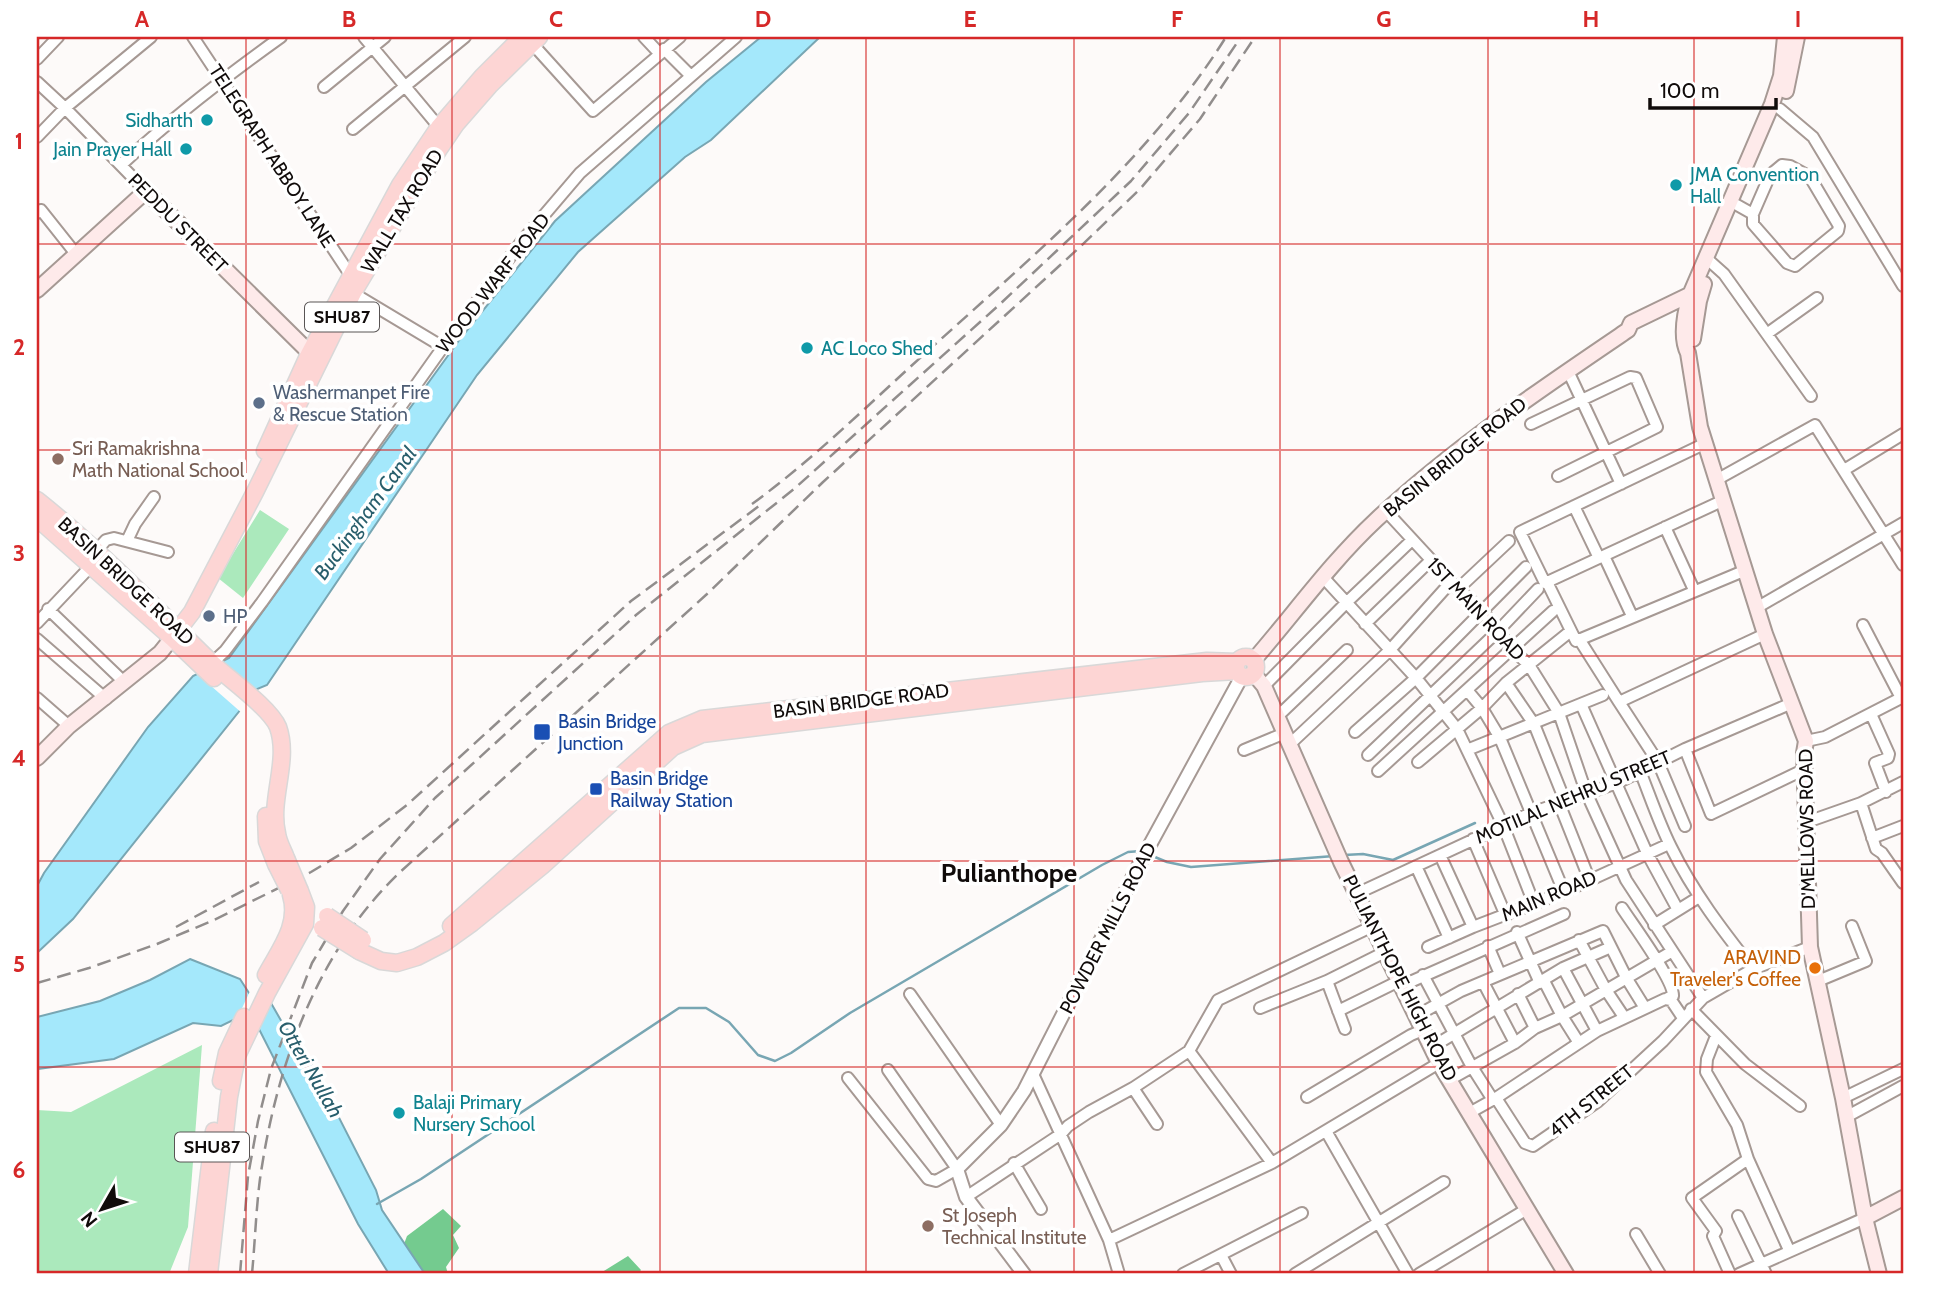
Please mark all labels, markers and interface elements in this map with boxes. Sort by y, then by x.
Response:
text: A [135,5,150,33]
text: B [342,5,356,33]
text: C [549,5,563,33]
text: D [755,5,771,33]
text: E [963,5,977,33]
text: F [1171,5,1183,33]
text: G [1376,5,1392,33]
text: H [1583,5,1599,33]
text: I [1795,5,1801,33]
street label: TELEGRAPH ABBOY LANE [204,60,340,252]
scale bar [1650,66,1776,110]
text: 100 m [1660,78,1719,103]
place label: Sidharth [125,109,193,132]
marker: Sidharth [199,112,215,128]
text: 1 [15,127,23,155]
place label: Jain Prayer Hall [52,138,173,161]
marker: Jain Prayer Hall [178,141,194,157]
street label: WALL TAX ROAD [356,145,448,277]
place label: JMA Convention Hall [1689,163,1819,208]
street label: PEDDU STREET [124,169,232,277]
marker: JMA Convention Hall [1668,177,1684,193]
street label: WOOD WARF ROAD [431,208,555,358]
road number: SHU87 [305,302,379,332]
text: 2 [13,333,25,361]
place label: AC Loco Shed [821,337,933,360]
marker: AC Loco Shed [799,340,815,356]
place label: Washermanpet Fire & Rescue Station [273,381,430,426]
street label: BASIN BRIDGE ROAD [1379,392,1531,522]
marker: Washermanpet Fire & Rescue Station [251,395,267,411]
place label: Sri Ramakrishna Math National School [72,437,245,482]
water label: Buckingham Canal [308,442,422,584]
marker: Sri Ramakrishna Math National School [50,451,66,467]
street label: BASIN BRIDGE ROAD [53,512,199,650]
text: 3 [13,539,25,567]
street label: 1ST MAIN ROAD [1422,553,1530,666]
place label: HP [223,605,247,628]
marker: HP [201,608,217,624]
street label: BASIN BRIDGE ROAD [772,679,950,723]
place label: Basin Bridge Junction [557,710,657,755]
marker: Basin Bridge Junction [532,722,552,742]
text: 4 [12,744,26,772]
street label: MOTILAL NEHRU STREET [1472,745,1674,849]
street label: D'MELLOWS ROAD [1794,748,1820,909]
place label: Basin Bridge Railway Station [610,767,733,812]
marker: Basin Bridge Railway Station [588,781,604,797]
street label: POWDER MILLS ROAD [1055,838,1161,1018]
district label: Pulianthope [941,857,1077,889]
street label: MAIN ROAD [1498,866,1600,926]
street label: PULIANTHOPE HIGH ROAD [1338,871,1462,1085]
place label: ARAVIND Traveler's Coffee [1670,946,1801,991]
text: 5 [13,950,25,978]
marker: ARAVIND Traveler's Coffee [1807,960,1823,976]
water label: Otteri Nullah [273,1016,349,1122]
street label: 4TH STREET [1544,1060,1638,1142]
place label: Balaji Primary Nursery School [413,1091,536,1136]
marker: Balaji Primary Nursery School [391,1105,407,1121]
road number: SHU87 [175,1132,249,1162]
text: 6 [13,1156,25,1184]
north arrow [66,1174,136,1244]
place label: St Joseph Technical Institute [942,1204,1087,1249]
text: N [76,1207,102,1232]
marker: St Joseph Technical Institute [920,1218,936,1234]

